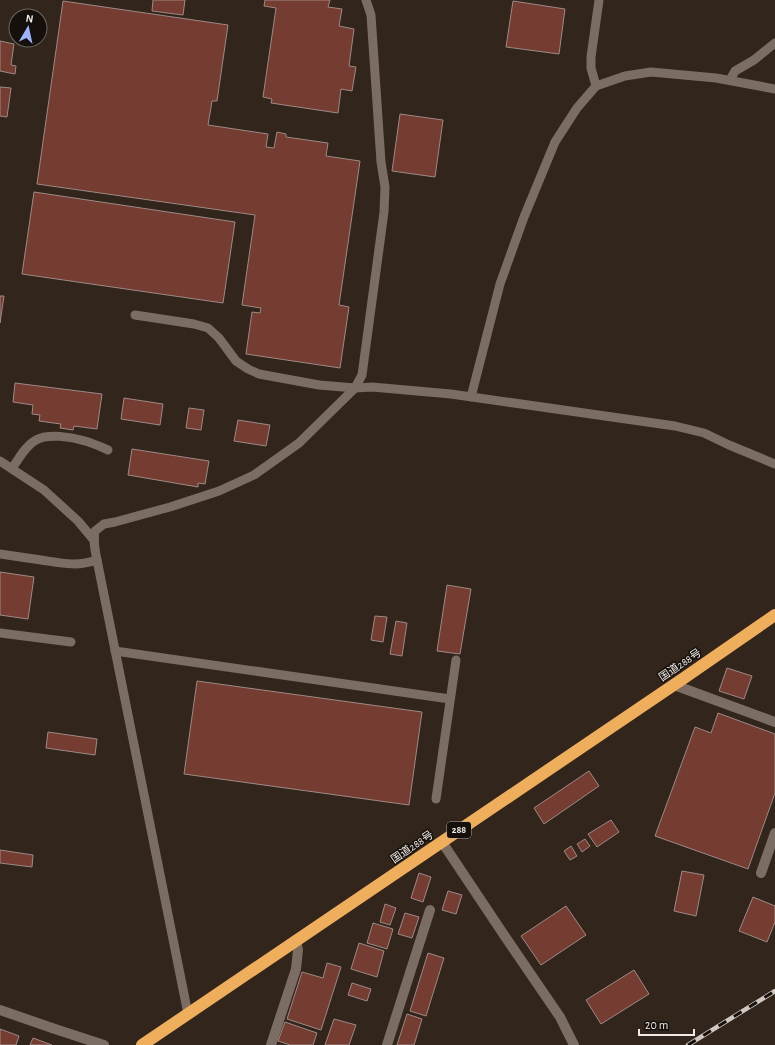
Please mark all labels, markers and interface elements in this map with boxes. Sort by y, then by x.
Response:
north arrow [8,8,48,48]
text: N [25,13,34,25]
street label: 国道288号 [656,646,703,683]
road number: 288 [447,822,471,838]
street label: 国道288号 [388,828,435,865]
scale bar [639,1011,694,1037]
text: 20 m [645,1019,668,1031]

